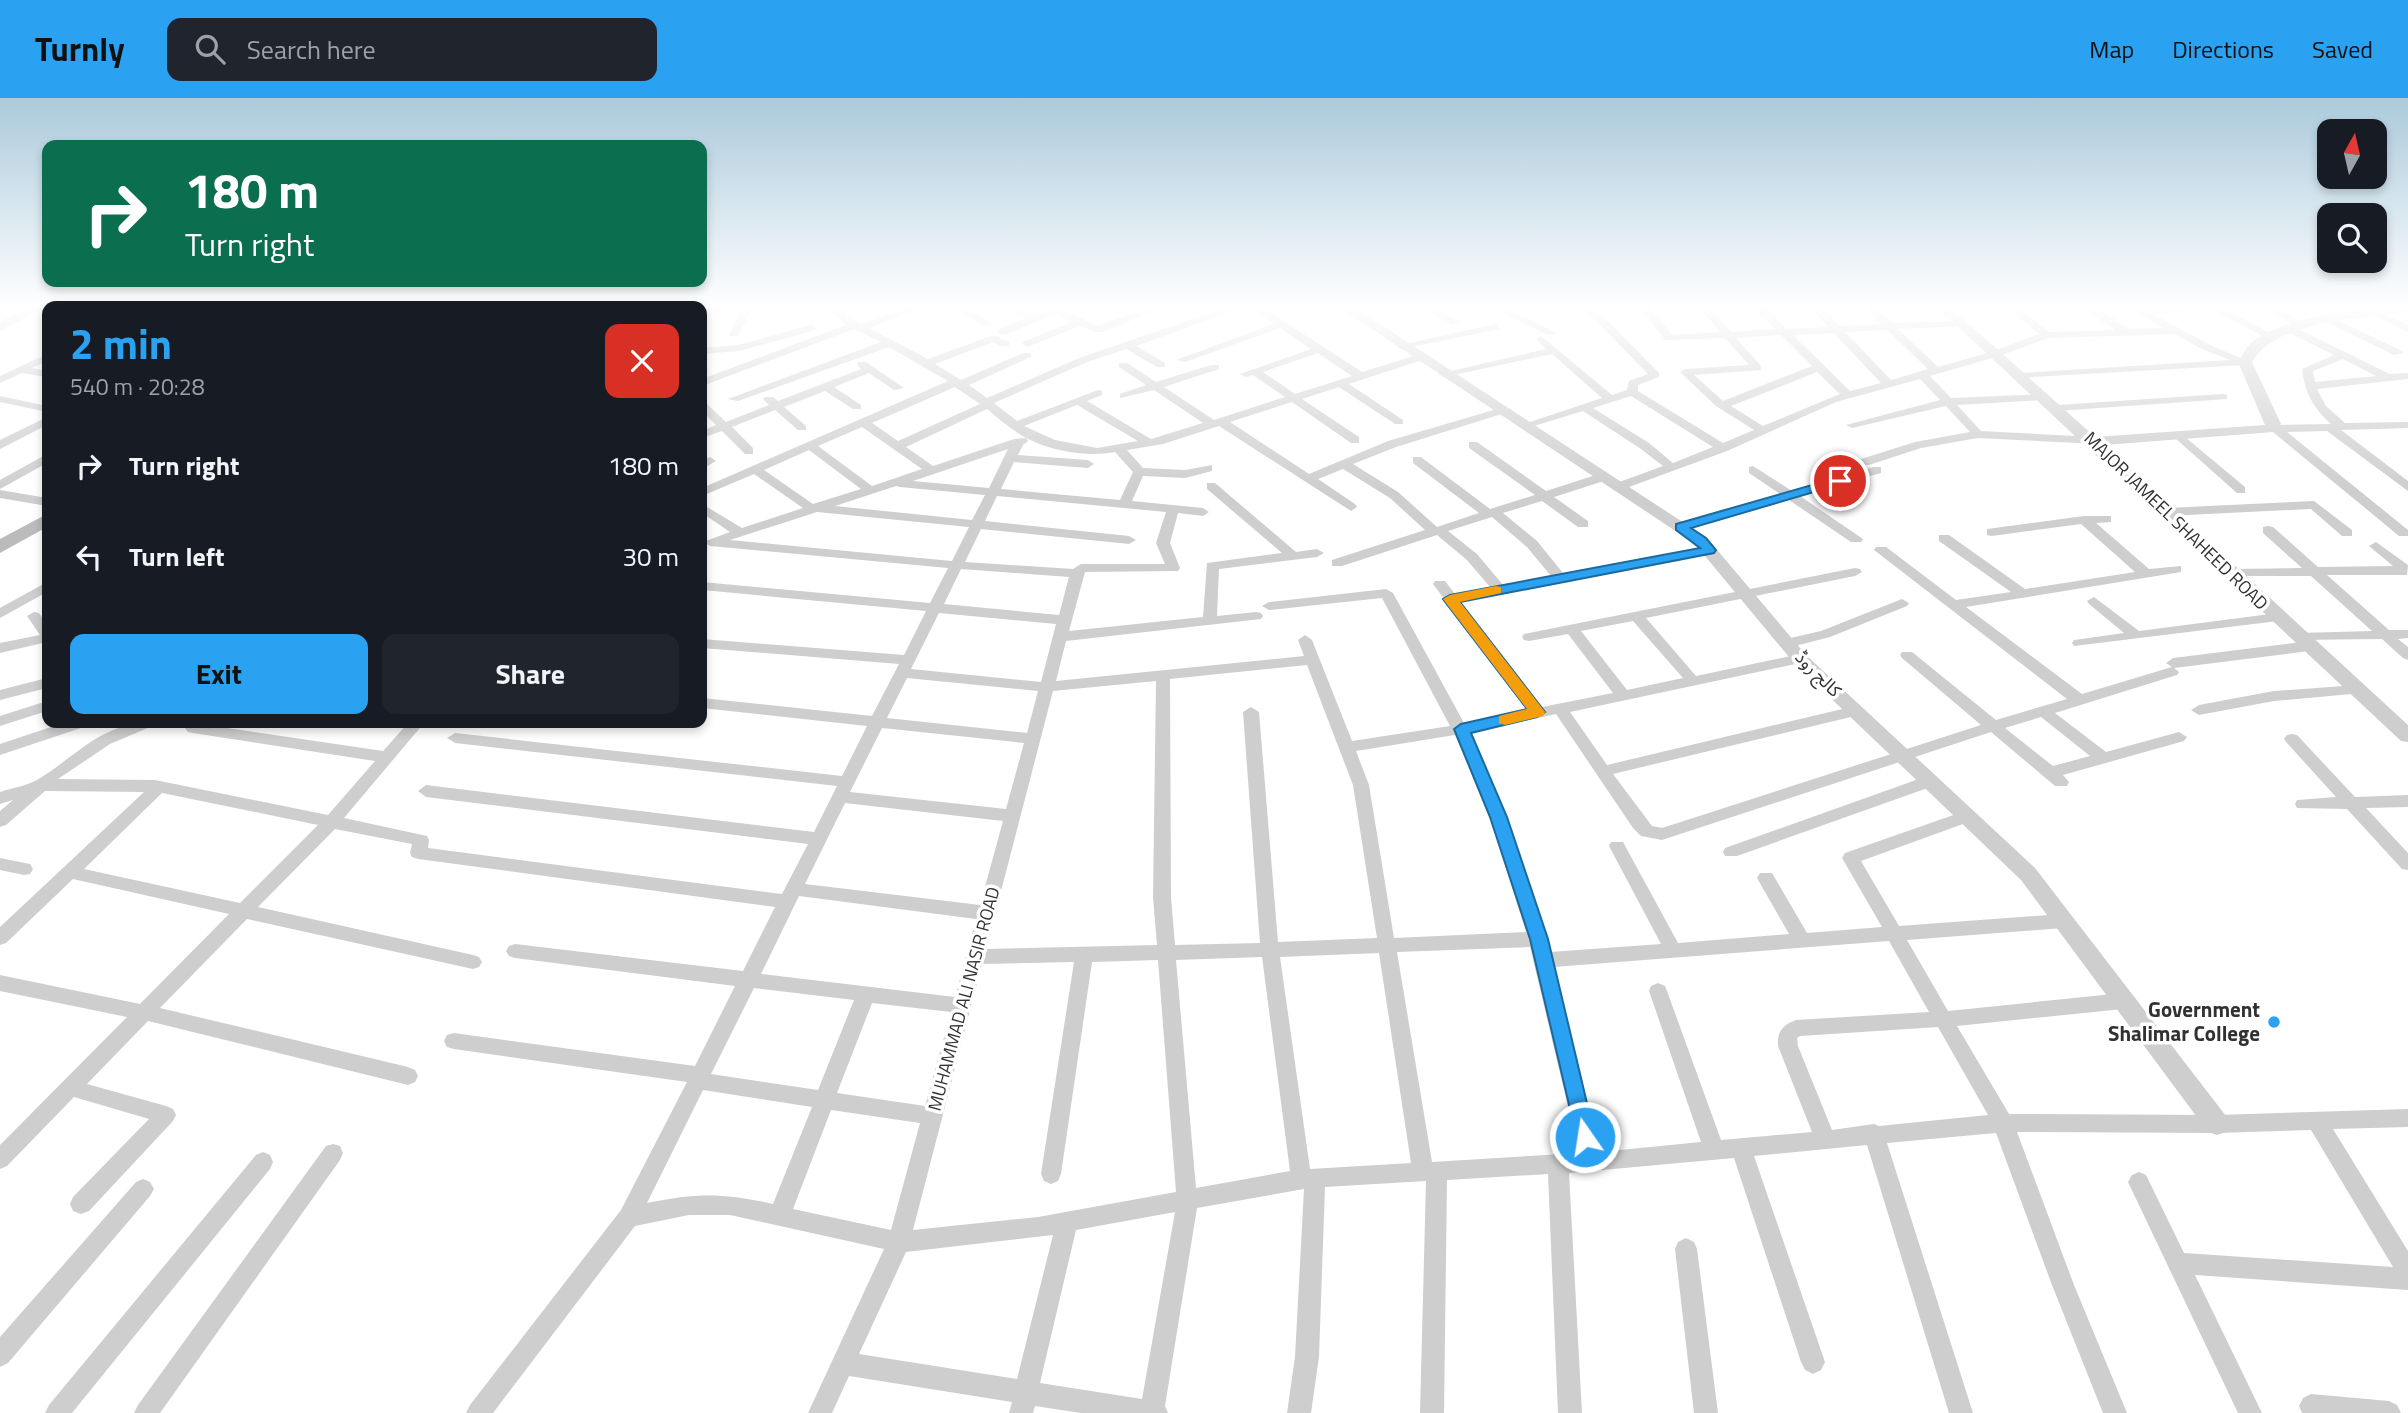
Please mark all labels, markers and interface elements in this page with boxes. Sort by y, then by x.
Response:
search box [167,18,657,81]
text: Turnly [35,24,125,74]
icon: search [191,30,229,68]
text: Search here [247,30,376,69]
text: Map [2089,31,2134,67]
text: Directions [2172,31,2274,67]
text: Saved [2312,31,2373,67]
north arrow [2317,119,2387,189]
map controls [2317,119,2387,273]
text: 180 m [185,152,319,227]
icon: right [70,168,161,259]
button: search [2317,203,2387,273]
text: Turn right [185,220,314,268]
text: 2 min [70,311,172,375]
button: close [605,324,679,398]
text: 540 m · 20:28 [70,369,205,404]
street label: MAJOR JAMEEL SHAHEED ROAD [2078,425,2274,616]
text: Turn right [129,446,240,485]
text: 180 m [608,446,679,485]
icon: right [70,447,108,485]
pin [1810,451,1870,511]
icon: arrive [1821,462,1859,500]
text: Turn left [129,537,224,576]
text: 30 m [622,537,679,576]
icon: left [70,538,108,576]
button: Exit [70,634,368,714]
button: Share [382,634,679,714]
street label: کالج روڈ [1789,644,1848,703]
street label: MUHAMMAD ALI NASIR ROAD [921,884,1006,1114]
place label: Government Shalimar College [2108,993,2260,1049]
marker: Government Shalimar College [2266,1014,2282,1030]
position arrow [1548,1100,1622,1174]

